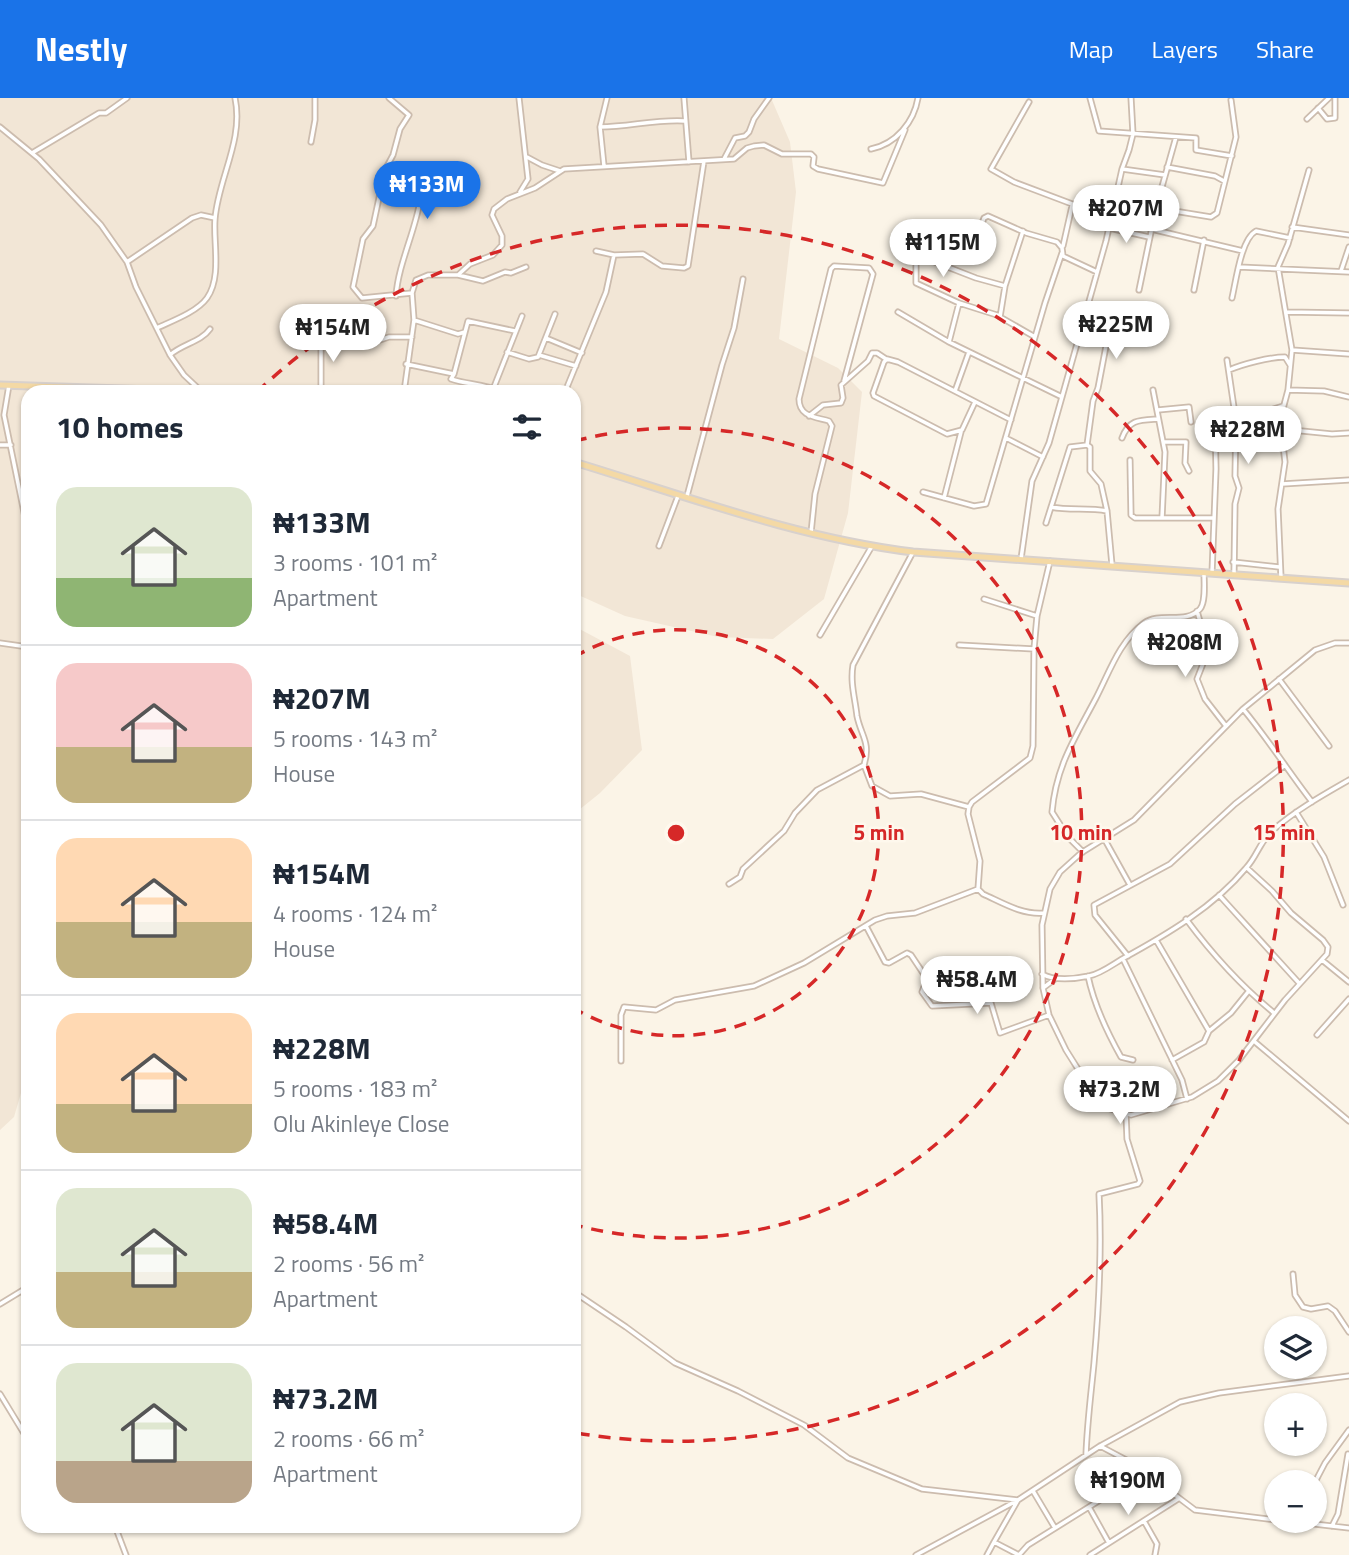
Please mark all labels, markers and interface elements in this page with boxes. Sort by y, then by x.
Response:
text: Nestly [35,24,128,74]
text: Map [1069,31,1114,67]
text: Layers [1152,31,1218,67]
text: Share [1256,31,1314,67]
pin: ₦133M [378,162,476,221]
text: ₦133M [390,166,464,201]
pin: ₦207M [1077,186,1175,245]
text: ₦207M [1089,190,1163,225]
pin: ₦115M [894,220,992,279]
text: ₦115M [906,224,980,259]
pin: ₦225M [1067,302,1165,361]
pin: ₦154M [284,304,382,364]
text: ₦225M [1079,306,1153,341]
text: ₦154M [296,309,370,344]
text: 10 homes [56,404,183,450]
pin: ₦228M [1199,406,1297,466]
icon: filters [508,408,546,446]
text: ₦228M [1211,411,1285,446]
text: ₦133M [273,499,371,545]
icon: home [112,515,196,599]
text: 3 rooms · 101 m² [273,545,437,580]
text: Apartment [273,580,378,615]
pin: ₦208M [1136,620,1234,679]
text: ₦208M [1148,624,1222,659]
text: ₦207M [273,675,371,721]
icon: home [112,691,196,775]
text: 5 rooms · 143 m² [273,721,437,756]
text: House [273,756,335,791]
text: 5 min [853,816,905,848]
text: 10 min [1050,816,1112,848]
text: 15 min [1253,816,1315,848]
centre of rings [664,821,688,845]
text: ₦154M [273,850,371,896]
icon: home [112,866,196,950]
text: 4 rooms · 124 m² [273,896,437,931]
text: House [273,931,335,966]
pin: ₦58.4M [920,956,1034,1016]
text: ₦58.4M [937,961,1017,996]
text: ₦228M [273,1025,371,1071]
icon: home [112,1041,196,1125]
pin: ₦73.2M [1063,1066,1177,1126]
text: 5 rooms · 183 m² [273,1071,437,1106]
text: ₦73.2M [1080,1071,1160,1106]
text: Olu Akinleye Close [273,1106,449,1141]
text: ₦58.4M [273,1200,379,1246]
icon: home [112,1216,196,1300]
text: 2 rooms · 56 m² [273,1246,424,1281]
text: Apartment [273,1281,378,1316]
map controls [1264,1316,1327,1533]
button: layers [1264,1316,1327,1379]
text: ₦73.2M [273,1375,379,1421]
icon: home [112,1391,196,1475]
button: + [1264,1393,1327,1456]
text: 2 rooms · 66 m² [273,1421,424,1456]
text: Apartment [273,1456,378,1491]
pin: ₦190M [1079,1458,1177,1517]
text: ₦190M [1091,1462,1165,1497]
button: − [1264,1470,1327,1533]

